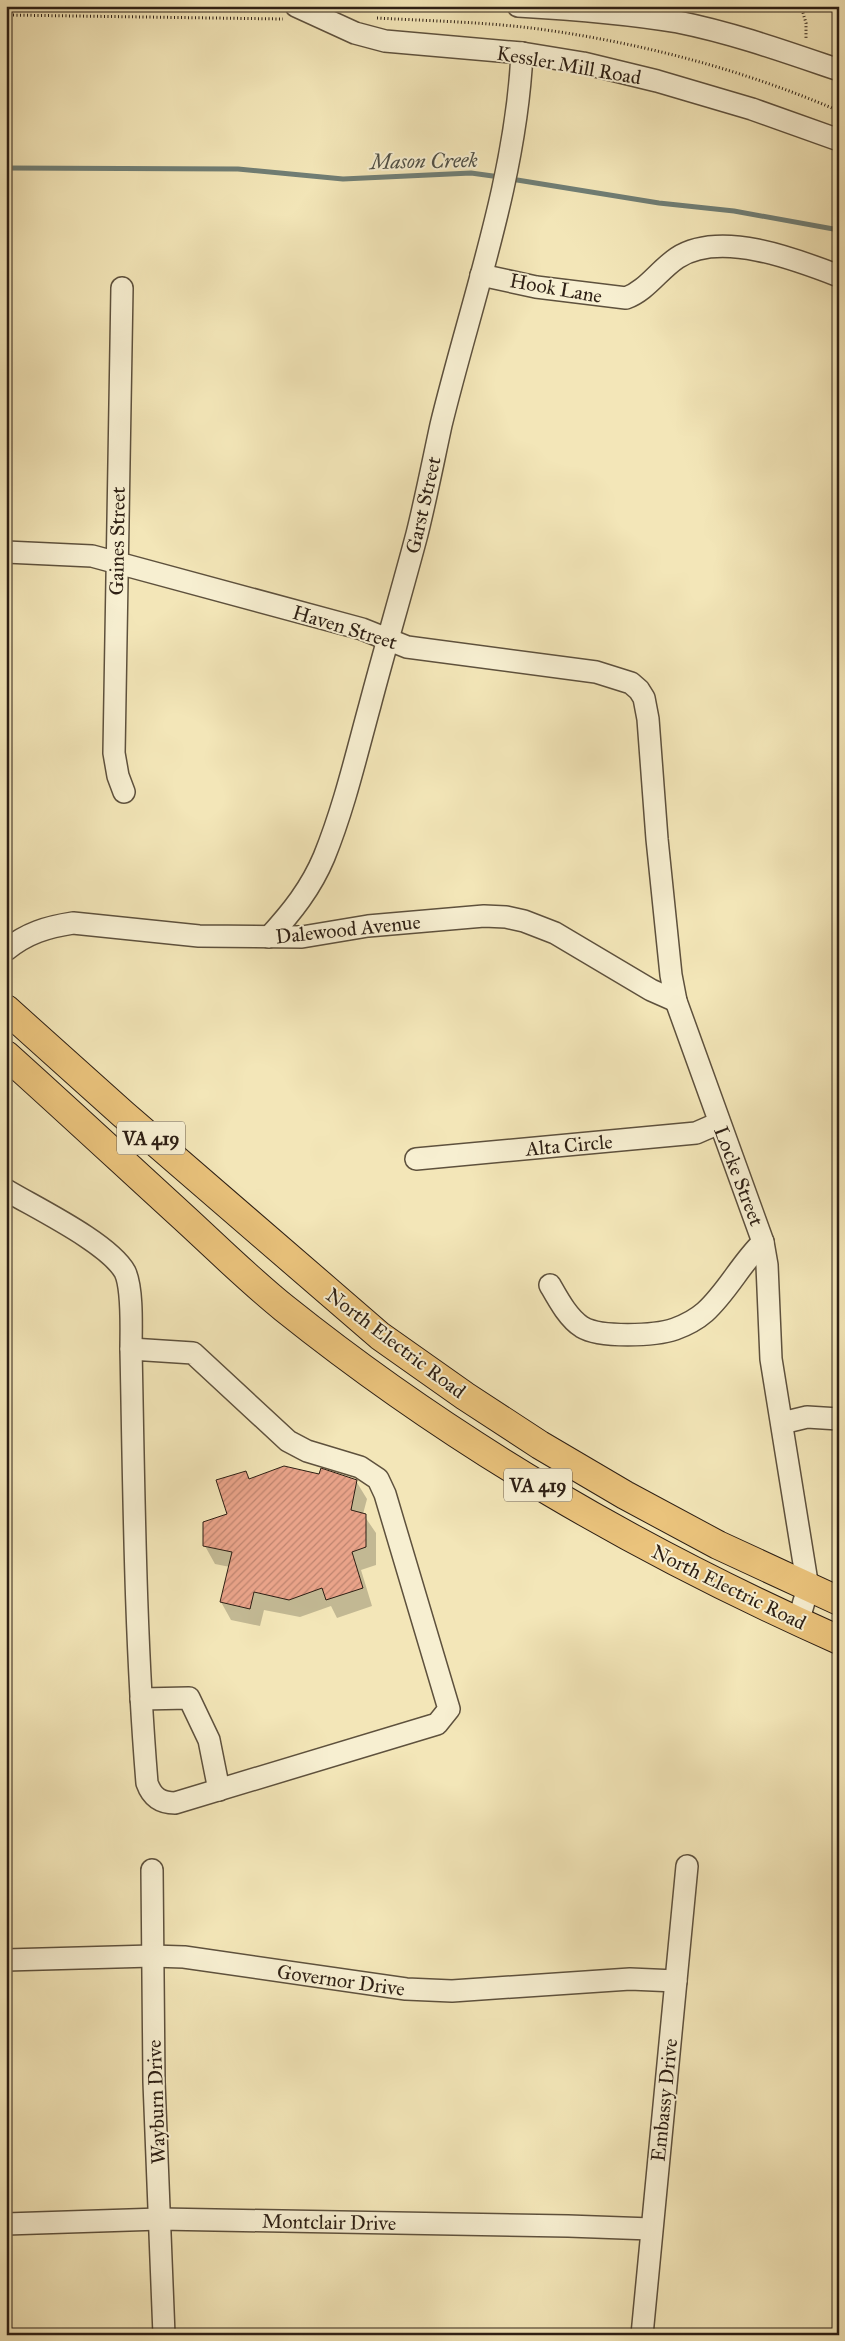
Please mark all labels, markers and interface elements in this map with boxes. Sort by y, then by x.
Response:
street label: Kessler Mill Road [495,40,643,90]
water label: Mason Creek [368,147,479,175]
street label: Hook Lane [508,268,604,308]
street label: Garst Street [400,454,446,556]
street label: Gaines Street [104,486,130,596]
street label: Haven Street [290,600,400,654]
street label: Dalewood Avenue [274,909,422,949]
road number: VA 419 [117,1122,185,1154]
street label: Locke Street [709,1123,769,1229]
street label: Alta Circle [523,1129,614,1161]
street label: North Electric Road [321,1283,471,1403]
road number: VA 419 [504,1468,572,1502]
street label: North Electric Road [648,1539,810,1635]
street label: Governor Drive [276,1959,406,2001]
street label: Embassy Drive [646,2037,682,2163]
street label: Wayburn Drive [142,2039,170,2165]
street label: Montclair Drive [262,2209,396,2235]

